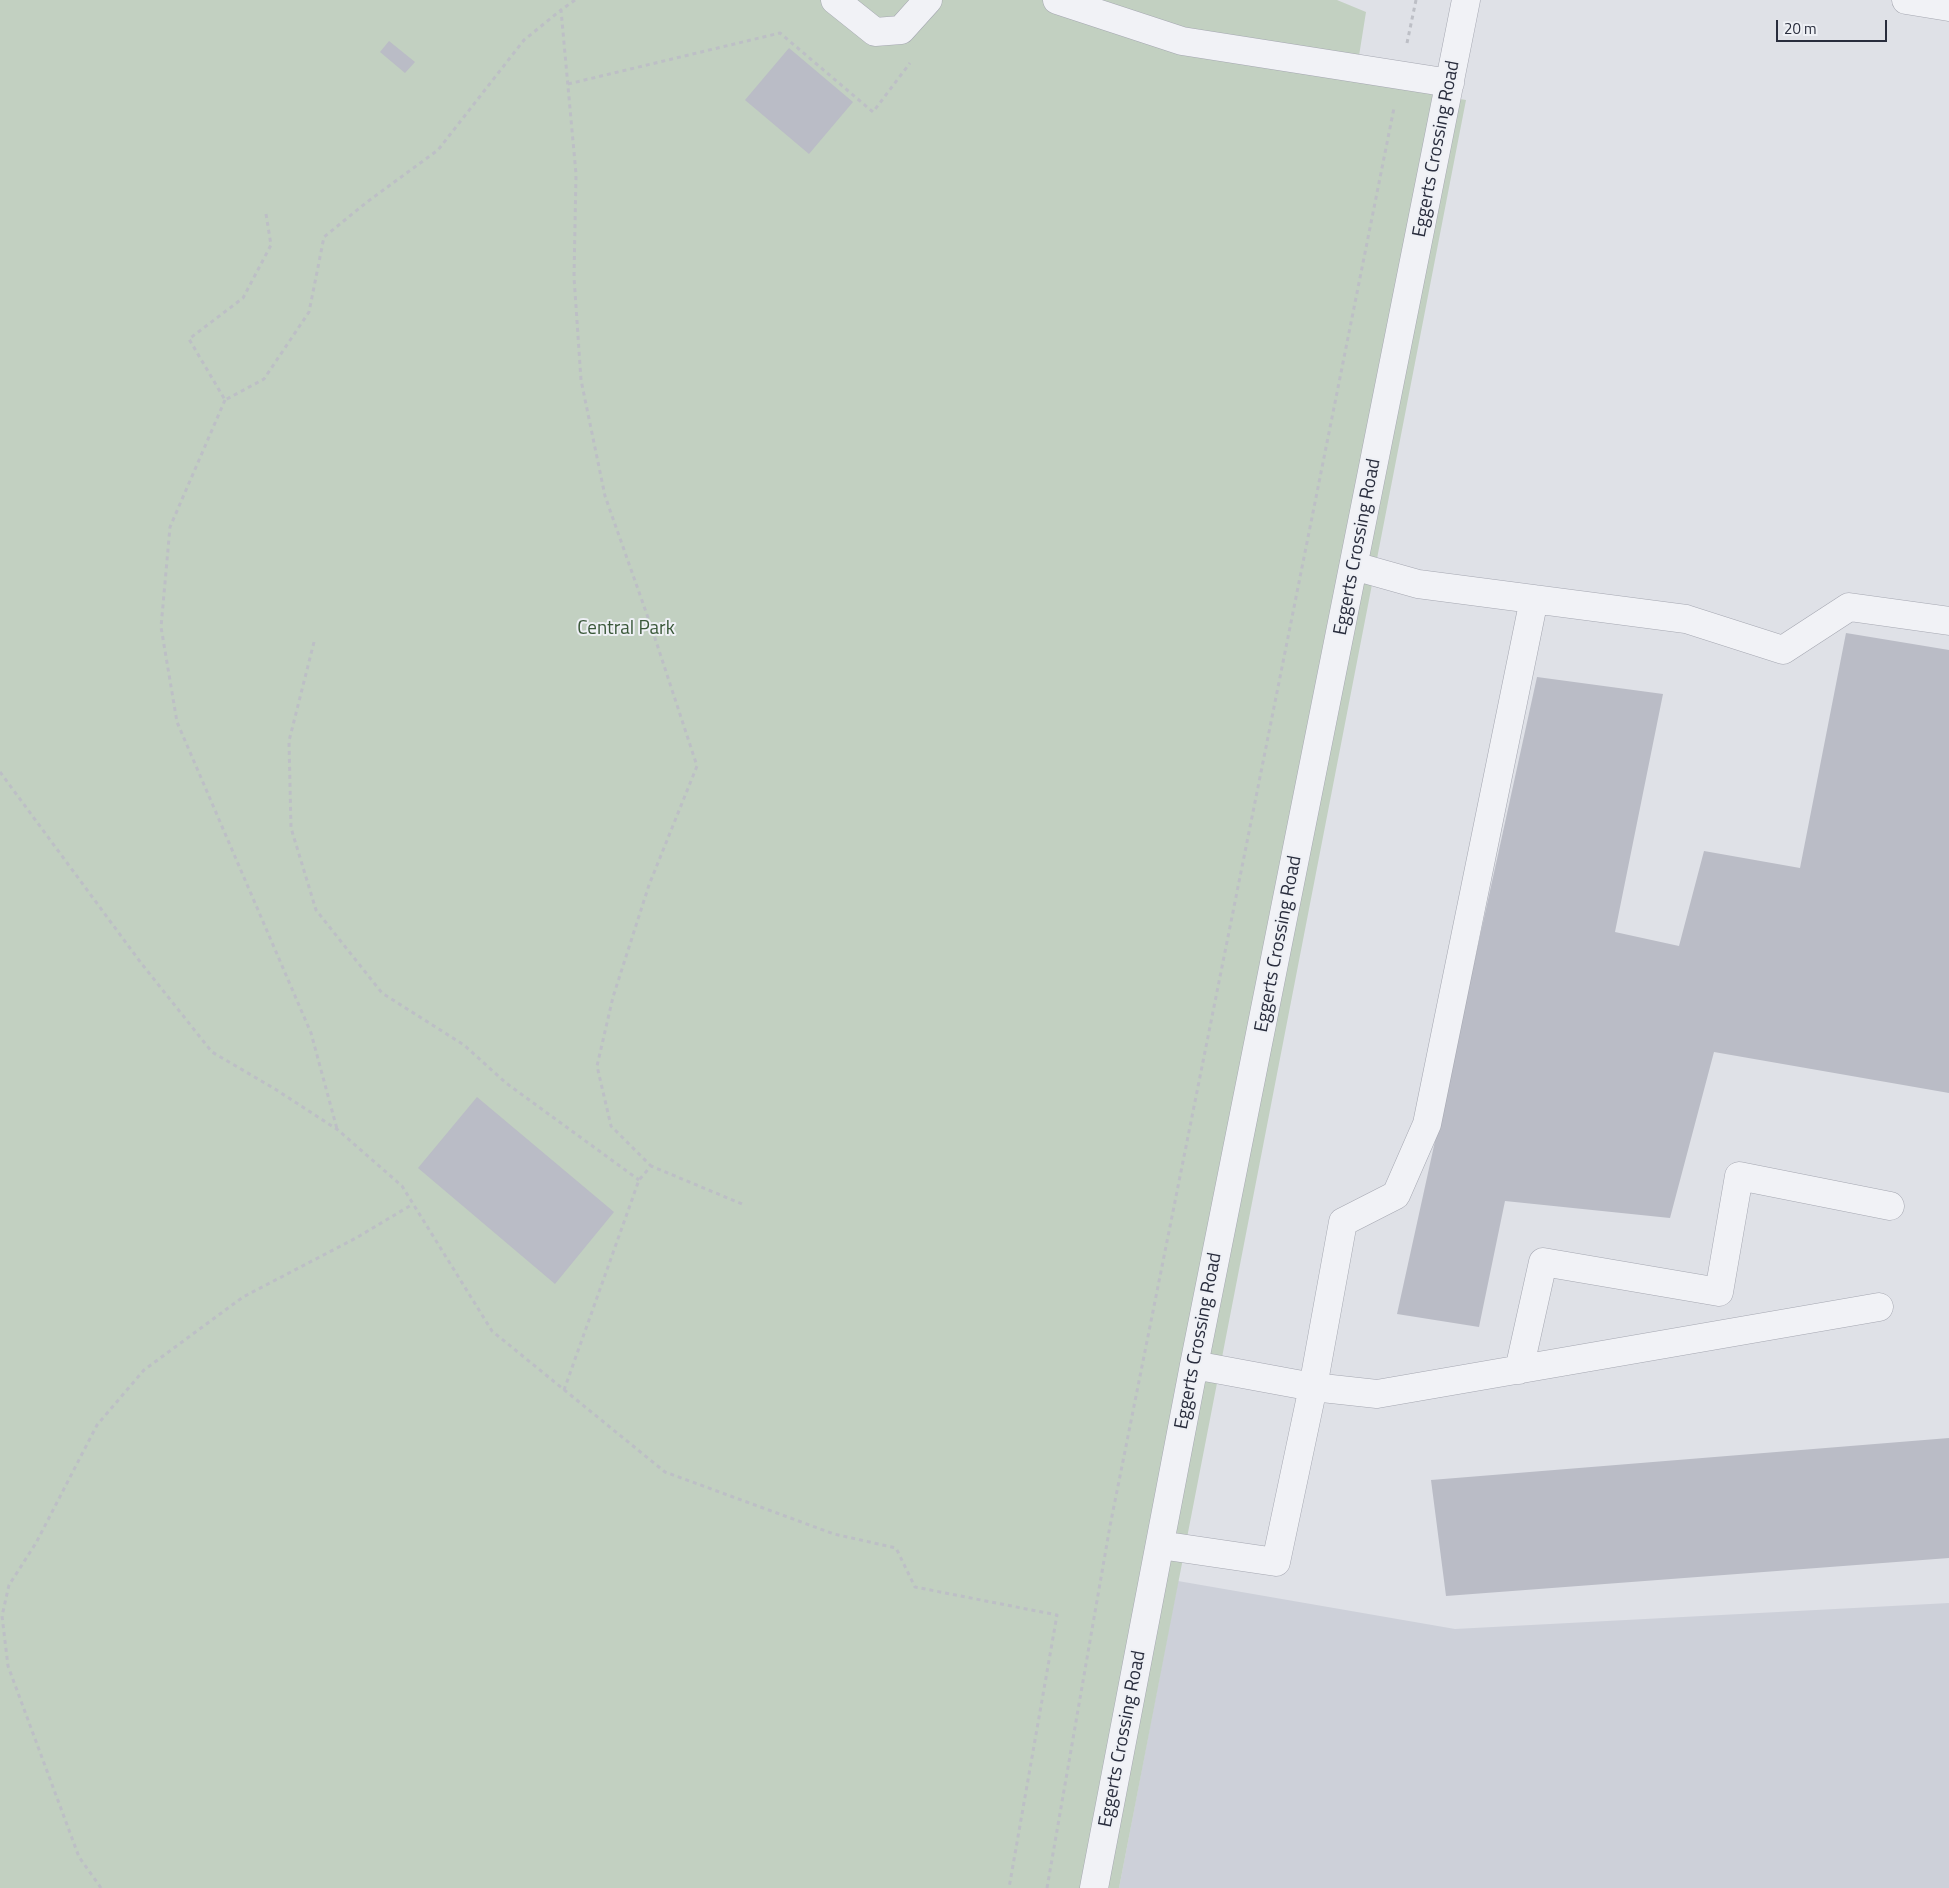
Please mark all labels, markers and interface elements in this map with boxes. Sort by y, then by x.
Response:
scale bar [1779,10,1890,42]
text: 20 m [1784,17,1817,40]
street label: Eggerts Crossing Road [1409,59,1465,239]
street label: Eggerts Crossing Road [1330,457,1386,637]
park label: Central Park [577,618,675,640]
street label: Eggerts Crossing Road [1251,854,1307,1034]
street label: Eggerts Crossing Road [1171,1251,1227,1431]
street label: Eggerts Crossing Road [1095,1649,1151,1829]

